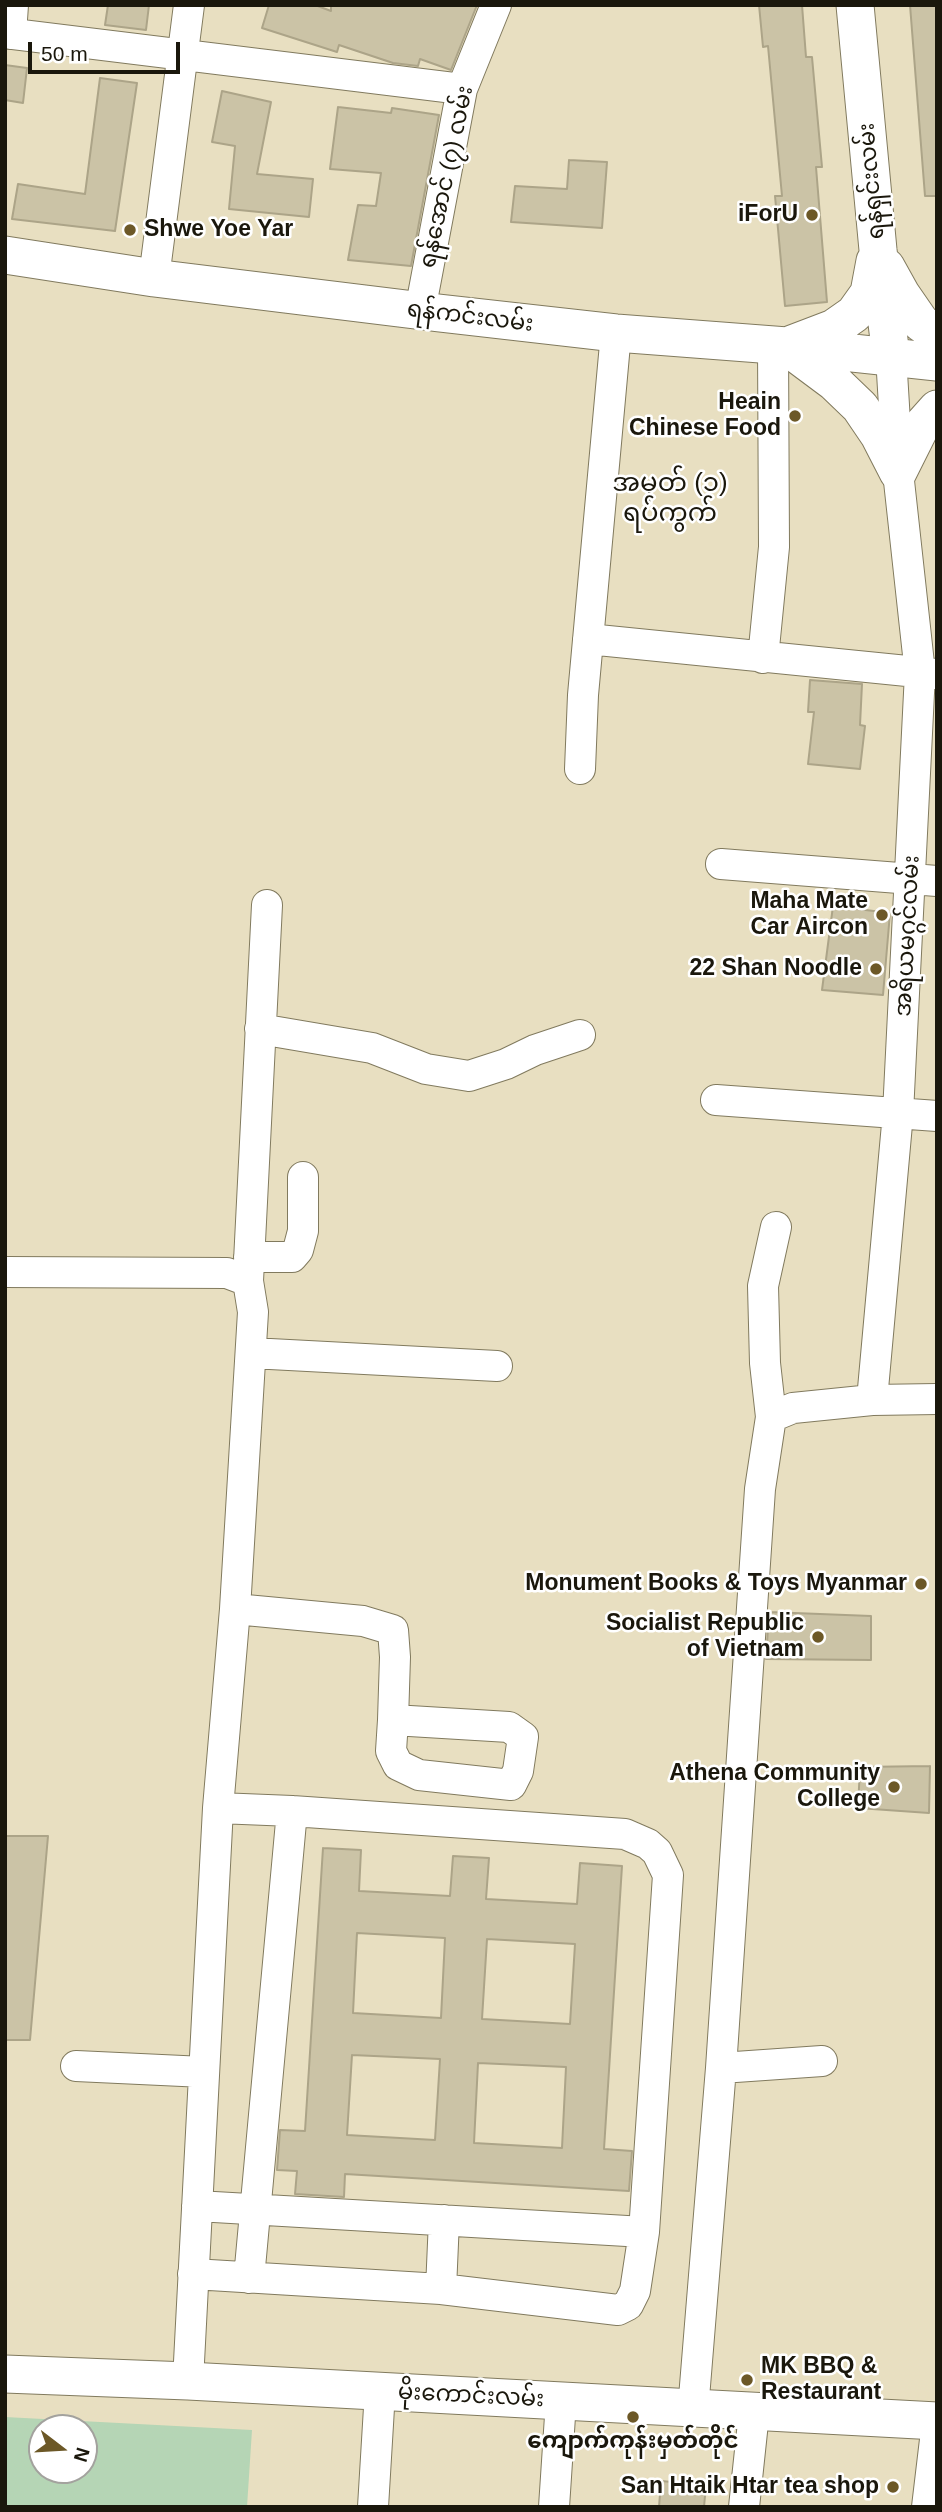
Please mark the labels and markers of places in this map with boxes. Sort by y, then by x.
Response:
place label: iForU [738,201,798,229]
marker: iForU [804,207,820,223]
place label: Shwe Yoe Yar [144,216,293,244]
marker: Shwe Yoe Yar [122,222,138,238]
place label: Heain Chinese Food [629,389,781,443]
marker: Heain Chinese Food [787,408,803,424]
place label: Maha Mate Car Aircon [750,888,868,942]
marker: Maha Mate Car Aircon [874,907,890,923]
place label: 22 Shan Noodle [689,955,862,983]
marker: 22 Shan Noodle [868,961,884,977]
place label: Monument Books & Toys Myanmar [525,1570,907,1598]
marker: Monument Books & Toys Myanmar [913,1576,929,1592]
place label: Socialist Republic of Vietnam [606,1610,804,1664]
marker: Socialist Republic of Vietnam [810,1629,826,1645]
place label: Athena Community College [669,1760,880,1814]
marker: Athena Community College [886,1779,902,1795]
place label: MK BBQ & Restaurant [761,2353,881,2407]
marker: MK BBQ & Restaurant [739,2372,755,2388]
marker: ကျောက်ကုန်းမှတ်တိုင် [625,2409,641,2425]
place label: ကျောက်ကုန်းမှတ်တိုင် [527,2428,739,2456]
place label: San Htaik Htar tea shop [621,2473,879,2501]
marker: San Htaik Htar tea shop [885,2479,901,2495]

